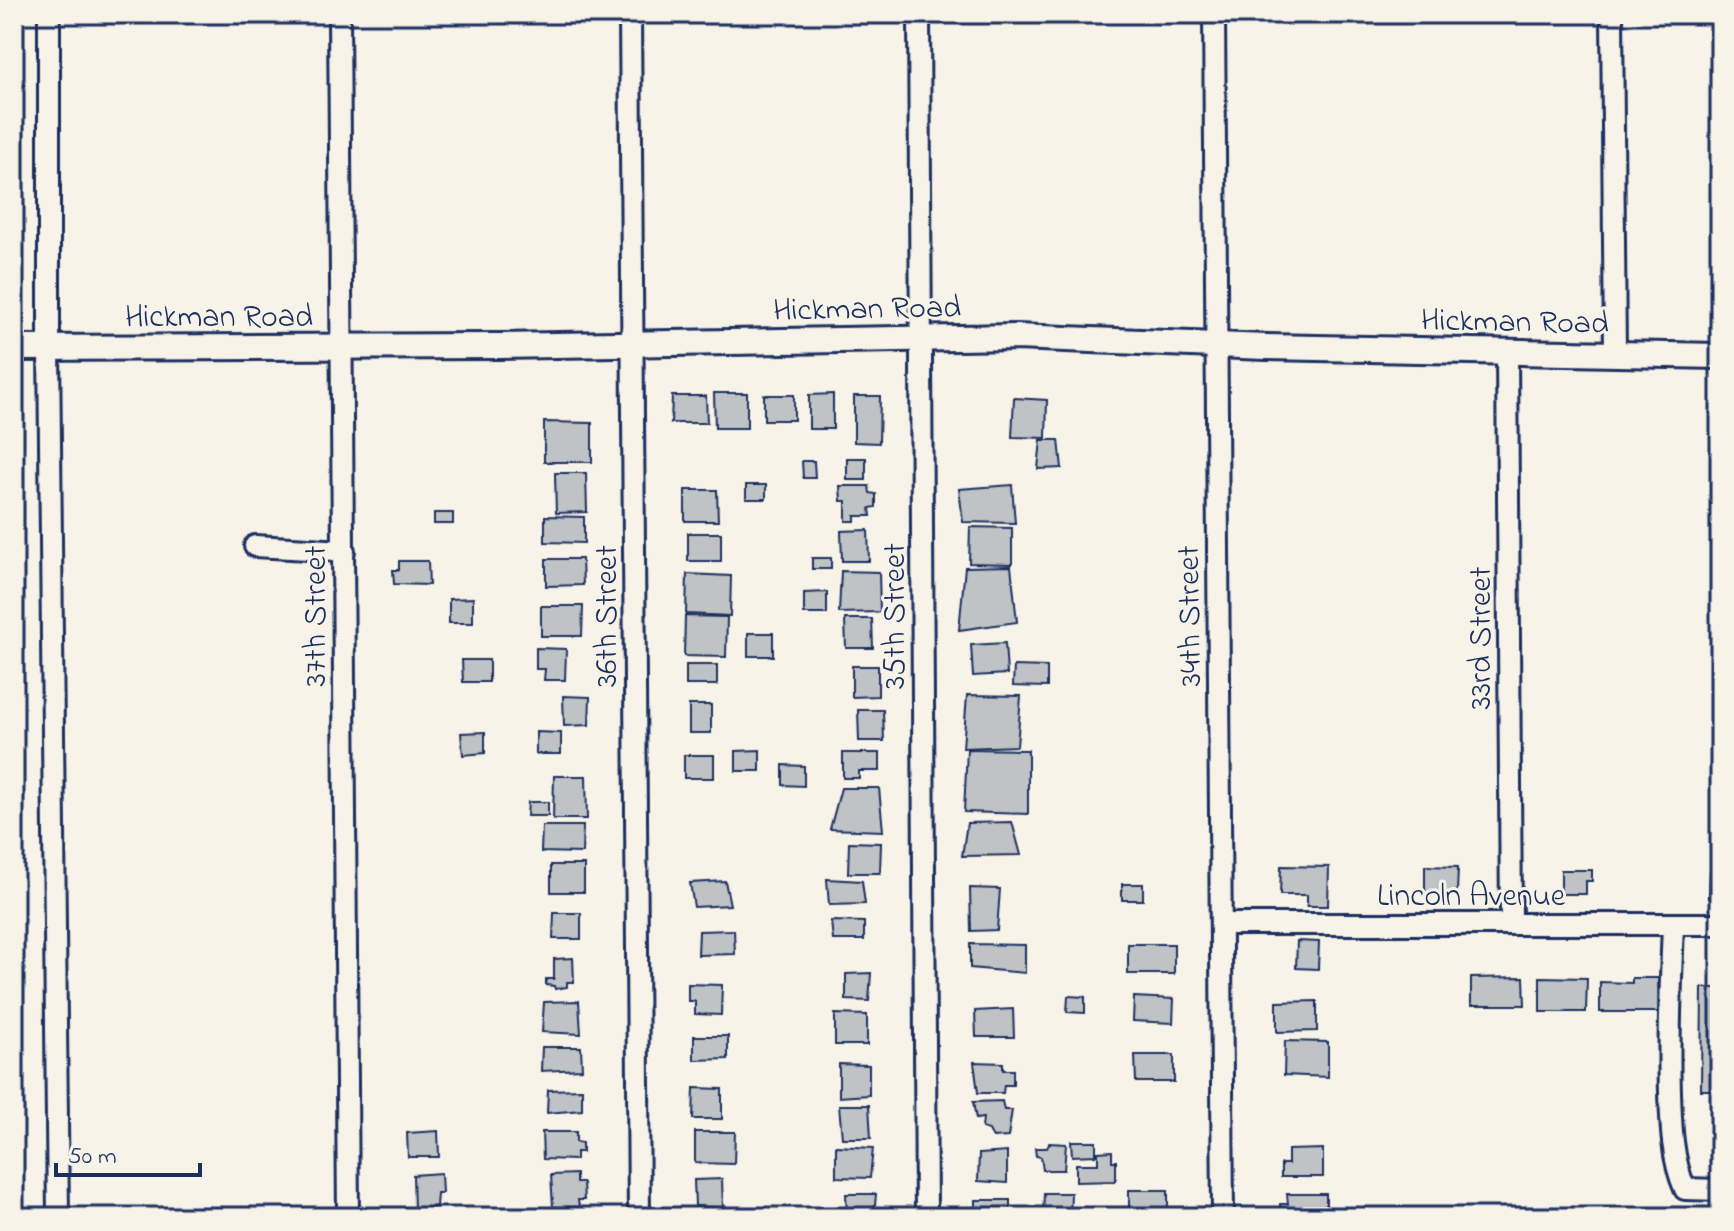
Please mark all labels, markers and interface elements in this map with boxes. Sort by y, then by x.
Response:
street label: Hickman Road [773,285,961,336]
street label: Hickman Road [125,295,313,342]
street label: Hickman Road [1421,298,1609,349]
street label: 35th Street [873,543,920,689]
street label: 37th Street [294,545,341,687]
street label: 36th Street [585,545,632,687]
street label: 34th Street [1167,545,1216,687]
street label: 33rd Street [1459,566,1506,709]
street label: Lincoln Avenue [1377,874,1566,921]
scale bar [56,1127,200,1177]
text: 50 m [68,1140,117,1175]

